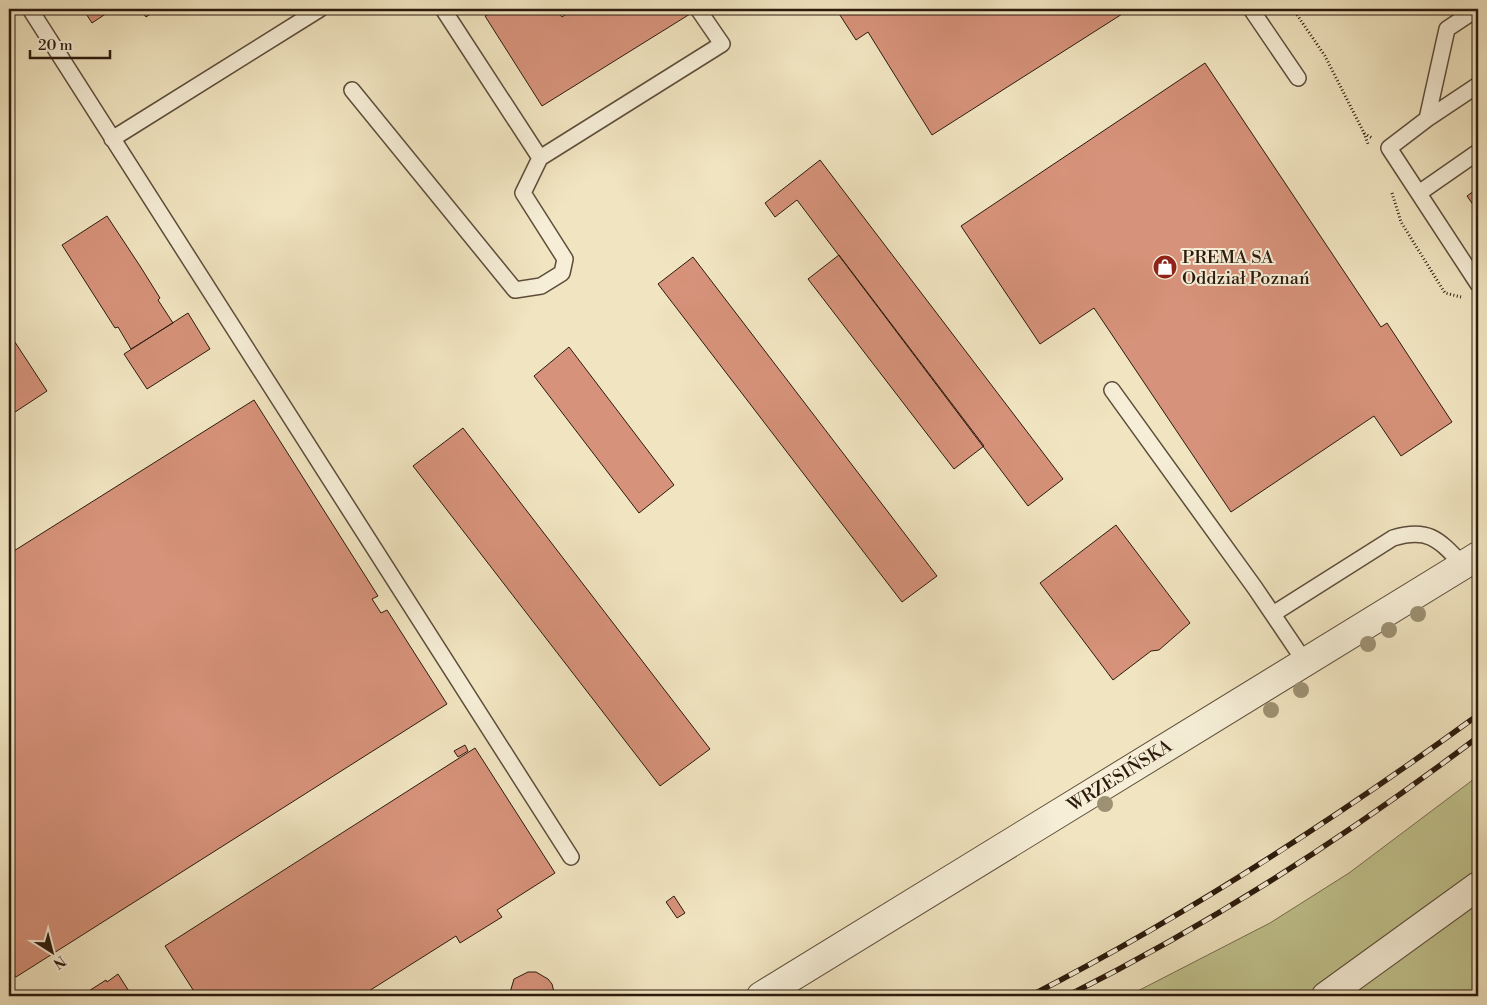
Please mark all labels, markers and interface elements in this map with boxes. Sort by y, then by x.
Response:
scale bar [30,28,110,60]
text: 20 m [38,36,73,55]
place label: PREMA SA Oddział Poznań [1182,246,1310,290]
shop icon: PREMA SA Oddział Poznań [1152,254,1178,280]
street label: WRZESIŃSKA [1063,734,1177,818]
north arrow [28,928,78,978]
text: N [49,951,69,972]

